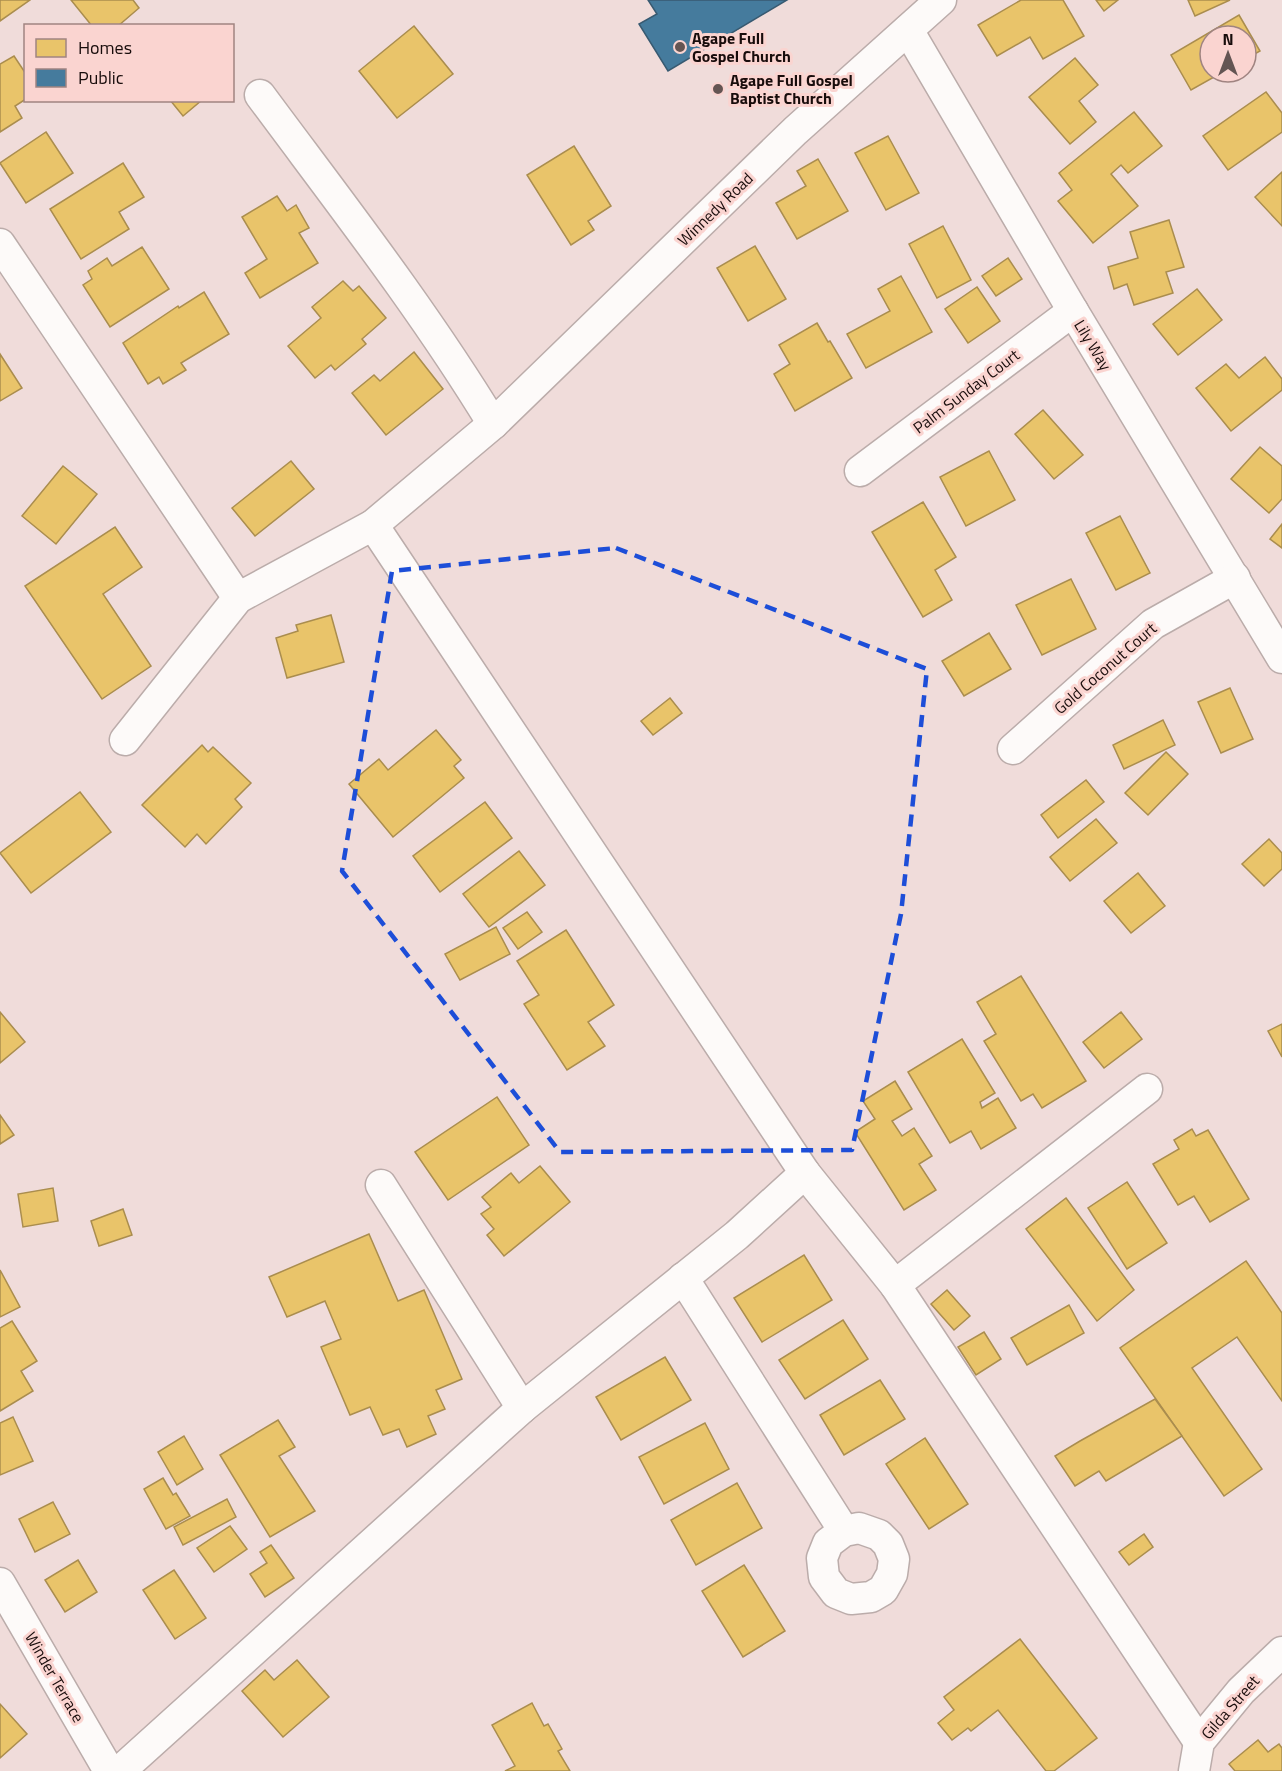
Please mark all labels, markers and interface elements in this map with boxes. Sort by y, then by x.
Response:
legend [24,24,234,102]
north arrow [1198,24,1258,84]
place label: Agape Full Gospel Church [692,26,791,68]
text: N [1222,27,1234,51]
text: Homes [78,34,132,61]
marker: Agape Full Gospel Church [673,40,687,54]
text: Public [78,64,124,91]
place label: Agape Full Gospel Baptist Church [730,68,853,110]
marker: Agape Full Gospel Baptist Church [711,82,725,96]
street label: Winnedy Road [672,167,758,251]
street label: Lily Way [1068,315,1118,375]
street label: Palm Sunday Court [908,343,1025,439]
street label: Gold Coconut Court [1048,616,1162,719]
street label: Winder Terrace [19,1627,91,1727]
street label: Gilda Street [1195,1669,1265,1744]

